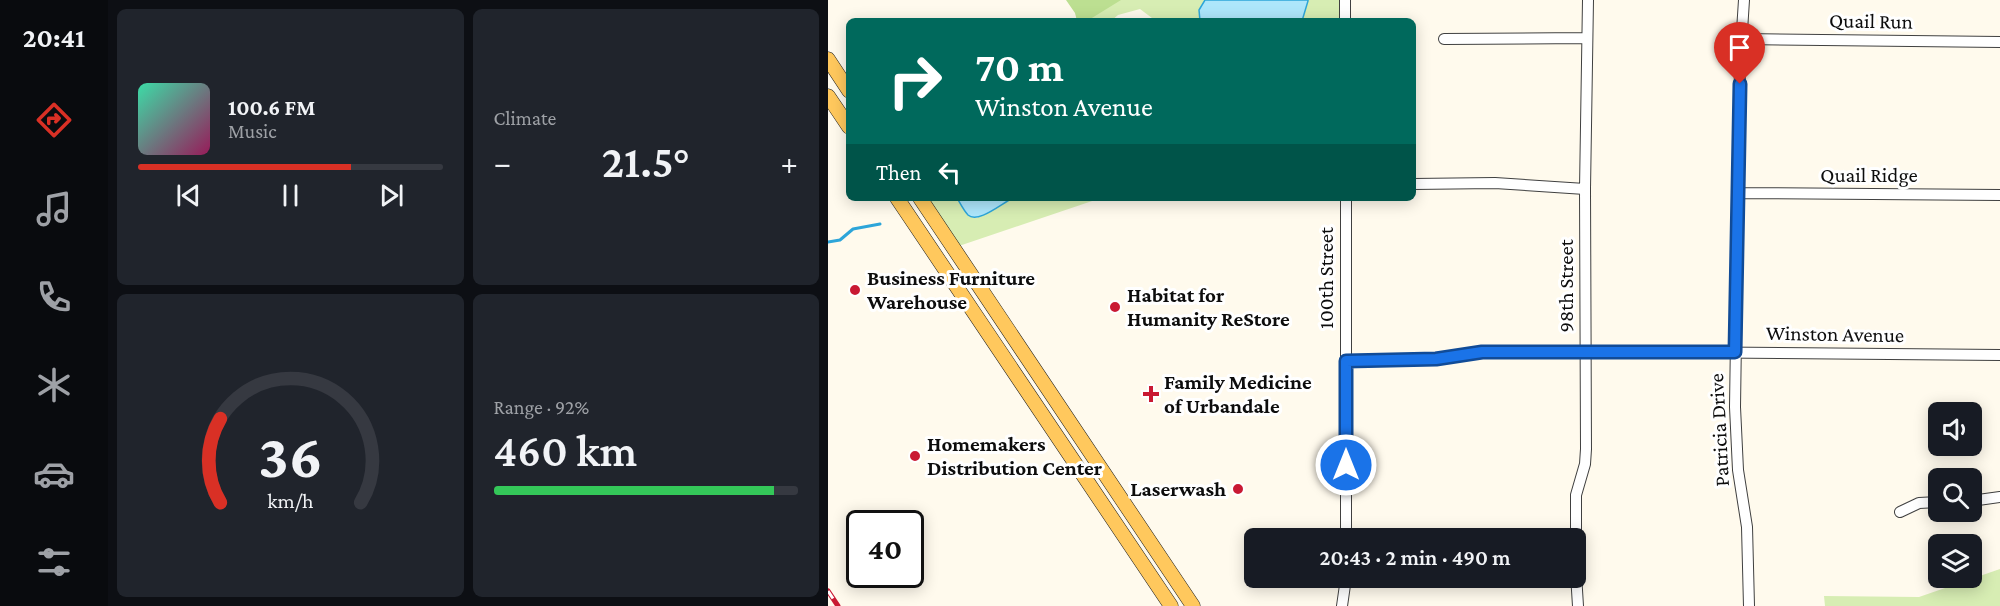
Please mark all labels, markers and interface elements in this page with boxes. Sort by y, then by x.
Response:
street label: Quail Run [1829,8,1913,34]
pin [1714,22,1765,84]
text: 20:41 [23,23,85,53]
icon: arrive [1723,31,1756,64]
icon: right [876,42,954,120]
text: 70 m [975,43,1064,90]
text: Winston Avenue [975,92,1153,122]
text: 100.6 FM [228,95,315,120]
icon: directions [33,99,75,141]
text: Climate [494,107,556,129]
text: Music [228,120,277,142]
text: 21.5° [602,137,690,187]
text: − [494,144,511,181]
text: + [781,144,798,181]
icon: left [933,156,966,189]
text: Then [876,160,921,185]
street label: Quail Ridge [1820,163,1918,187]
icon: previous [172,179,205,212]
icon: pause [274,179,307,212]
icon: next [375,179,408,212]
icon: music [33,188,75,230]
street label: 100th Street [1314,226,1338,329]
street label: 98th Street [1554,238,1578,333]
place label: Business Furniture Warehouse [866,266,1035,314]
icon: phone [33,276,75,318]
marker: Business Furniture Warehouse [848,283,862,297]
place label: Habitat for Humanity ReStore [1127,283,1290,331]
marker: Habitat for Humanity ReStore [1108,300,1122,314]
street label: Winston Avenue [1766,321,1904,347]
icon: climate [33,364,75,406]
place label: Family Medicine of Urbandale [1164,370,1312,418]
street label: Patricia Drive [1704,373,1734,487]
marker: Family Medicine of Urbandale [1142,385,1160,403]
text: Range · 92% [494,396,589,418]
map controls [1928,402,1982,588]
button: sound [1928,402,1982,456]
text: 36 [258,421,323,490]
text: 460 km [494,426,637,476]
place label: Homemakers Distribution Center [927,432,1103,480]
position arrow [1314,433,1378,497]
marker: Homemakers Distribution Center [908,449,922,463]
icon: car [33,453,75,495]
button: search [1928,468,1982,522]
place label: Laserwash [1130,477,1226,501]
marker: Laserwash [1231,482,1245,496]
text: km/h [267,489,314,513]
speed limit sign: 40 [846,510,924,588]
button: layers [1928,534,1982,588]
icon: filters [33,541,75,583]
text: 20:43 · 2 min · 490 m [1320,545,1510,570]

